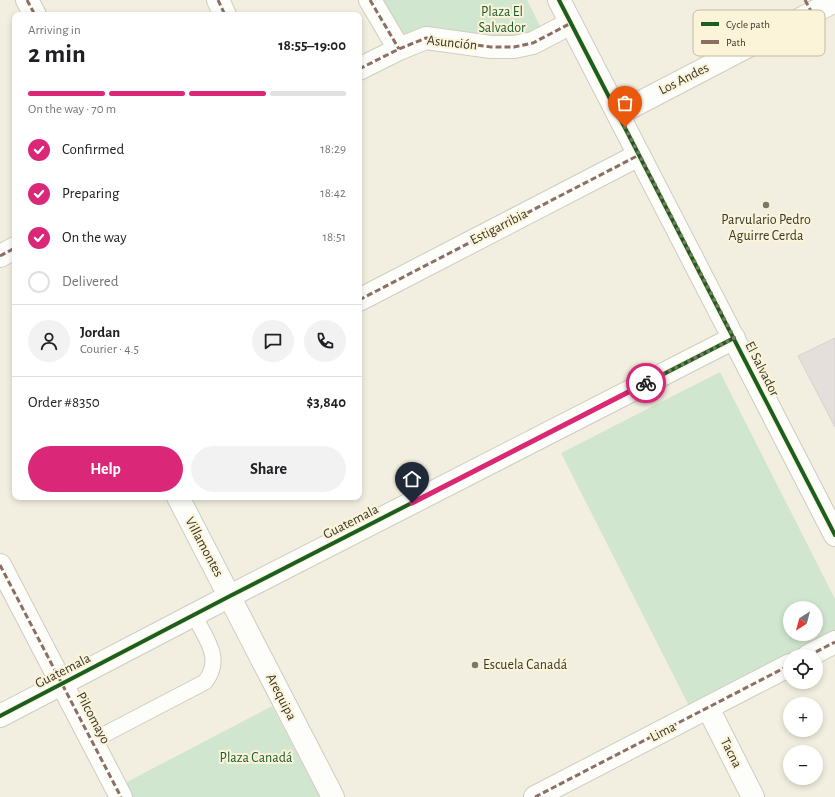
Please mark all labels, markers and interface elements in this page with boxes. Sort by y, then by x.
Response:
park label: Plaza El Salvador [479,5,526,35]
legend [693,10,825,56]
text: Cycle path [726,19,770,30]
text: Arriving in [28,24,81,37]
street label: Asunción [426,33,478,53]
text: Path [726,37,746,48]
text: 18:55–19:00 [278,38,346,53]
text: 2 min [28,41,86,67]
street label: Los Andes [657,60,711,98]
pin [608,86,642,127]
icon: bag [614,92,636,114]
text: On the way · 70 m [28,103,116,116]
icon: check [28,139,50,161]
text: Confirmed [62,142,124,157]
text: 18:29 [320,143,346,156]
icon: check [28,183,50,205]
text: Preparing [62,186,119,201]
text: 18:42 [320,187,346,200]
marker: Parvulario Pedro Aguirre Cerda [761,200,771,210]
street label: Estigarribia [468,206,530,247]
place label: Parvulario Pedro Aguirre Cerda [721,213,811,243]
icon: check [28,227,50,249]
text: On the way [62,230,127,245]
text: 18:51 [322,231,346,244]
text: Delivered [62,274,119,289]
button: person [28,320,70,362]
button: chat [252,320,294,362]
button: phone [304,320,346,362]
text: Jordan [80,325,120,340]
street label: El Salvador [742,339,782,399]
text: Courier · 4.5 [80,343,139,356]
courier [626,363,666,403]
icon: bike [635,372,657,394]
text: Order #8350 [28,395,100,410]
text: $3,840 [307,395,346,410]
button: Help [28,446,183,492]
button: Share [191,446,346,492]
pin [395,462,429,503]
icon: home [401,468,423,490]
street label: Guatemala [321,502,381,542]
street label: Villamontes [182,515,226,579]
north arrow [783,601,823,641]
map controls [783,601,823,785]
button: locate [783,649,823,689]
street label: Guatemala [33,651,93,691]
place label: Escuela Canadá [483,658,568,672]
marker: Escuela Canadá [470,660,480,670]
street label: Arequipa [263,671,299,723]
street label: Pilcomayo [74,690,112,746]
button: + [783,697,823,737]
street label: Lima [648,719,679,744]
street label: Tacna [718,736,745,771]
button: − [783,745,823,785]
park label: Plaza Canadá [220,751,293,765]

